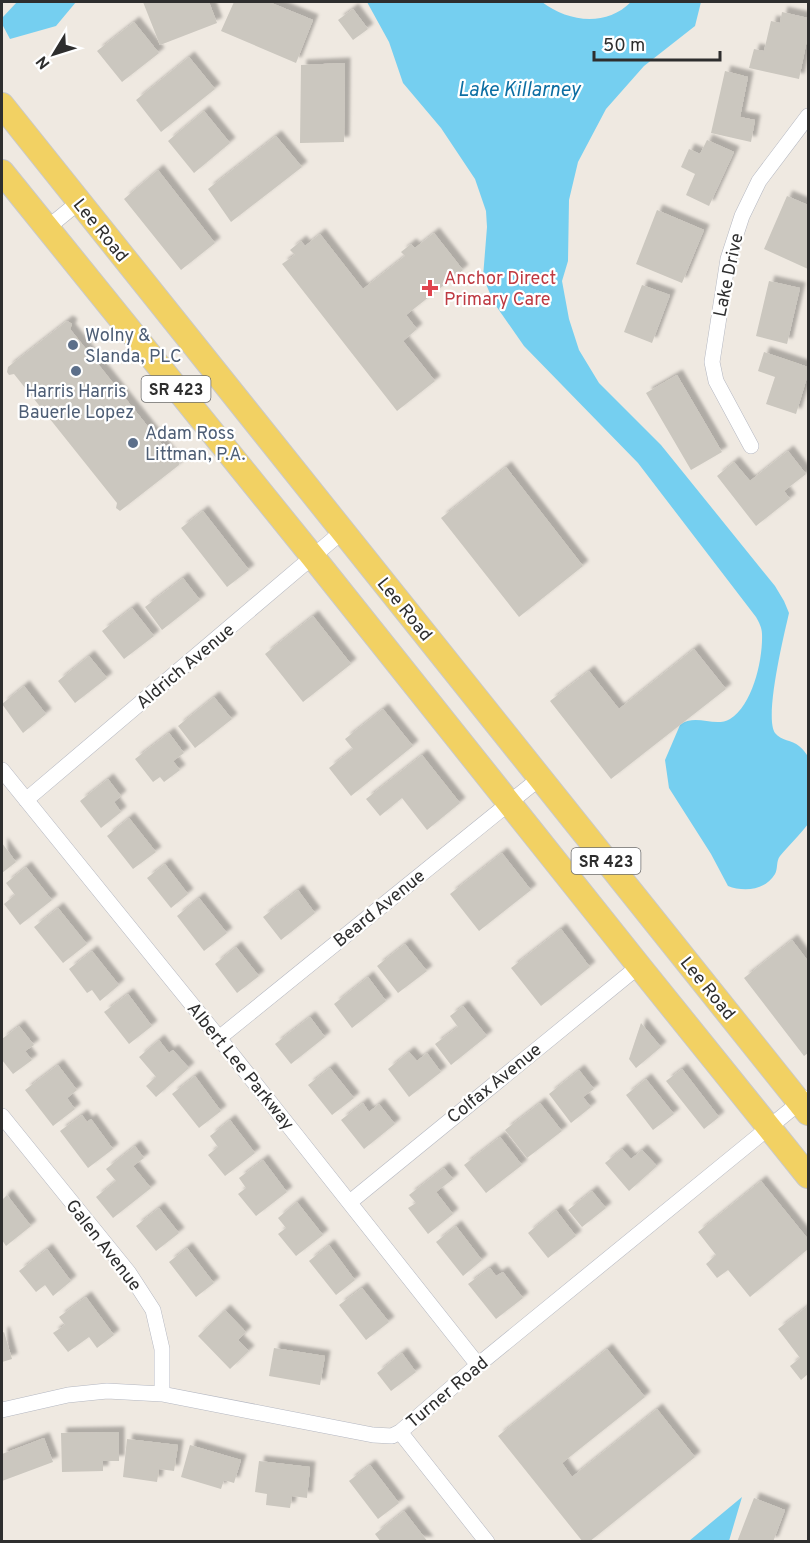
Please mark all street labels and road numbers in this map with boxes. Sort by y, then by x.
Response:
street label: Lee Road [67,194,133,268]
street label: Lake Drive [709,231,750,319]
road number: SR 423 [142,376,210,402]
street label: Lee Road [371,573,437,647]
street label: Aldrich Avenue [132,619,240,715]
road number: SR 423 [572,848,640,874]
street label: Beard Avenue [329,865,431,953]
street label: Lee Road [674,952,740,1026]
street label: Albert Lee Parkway [181,998,298,1136]
street label: Colfax Avenue [443,1039,547,1129]
street label: Galen Avenue [60,1195,146,1296]
street label: Turner Road [402,1352,494,1434]

